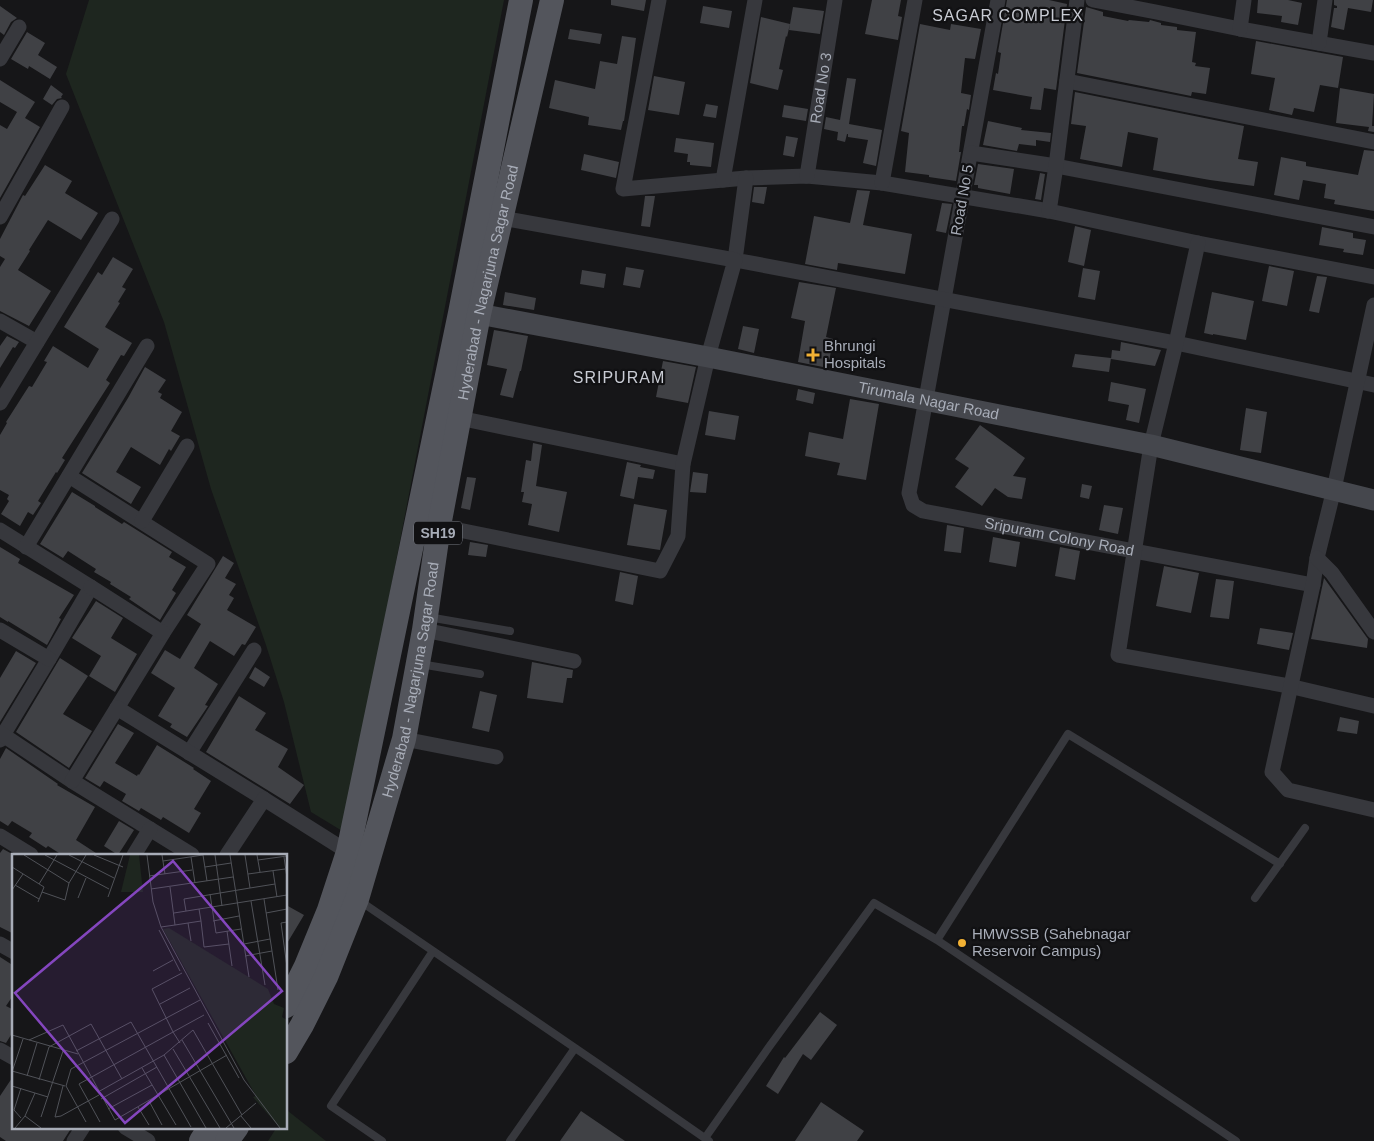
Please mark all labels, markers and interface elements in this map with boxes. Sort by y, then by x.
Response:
district label: SAGAR COMPLEX [932,7,1084,24]
street label: Road No 3 [806,51,835,125]
street label: Hyderabad - Nagarjuna Sagar Road [454,163,521,401]
street label: Road No 5 [947,163,976,237]
place label: Bhrungi Hospitals [824,337,886,371]
marker: Bhrungi Hospitals [806,348,820,362]
district label: SRIPURAM [573,369,665,386]
street label: Tirumala Nagar Road [857,378,1001,423]
street label: Sripuram Colony Road [983,514,1136,559]
road number: SH19 [414,522,462,544]
street label: Hyderabad - Nagarjuna Sagar Road [378,561,442,800]
inset map [12,854,288,1128]
place label: HMWSSB (Sahebnagar Reservoir Campus) [972,925,1130,959]
marker: HMWSSB (Sahebnagar Reservoir Campus) [956,937,968,949]

